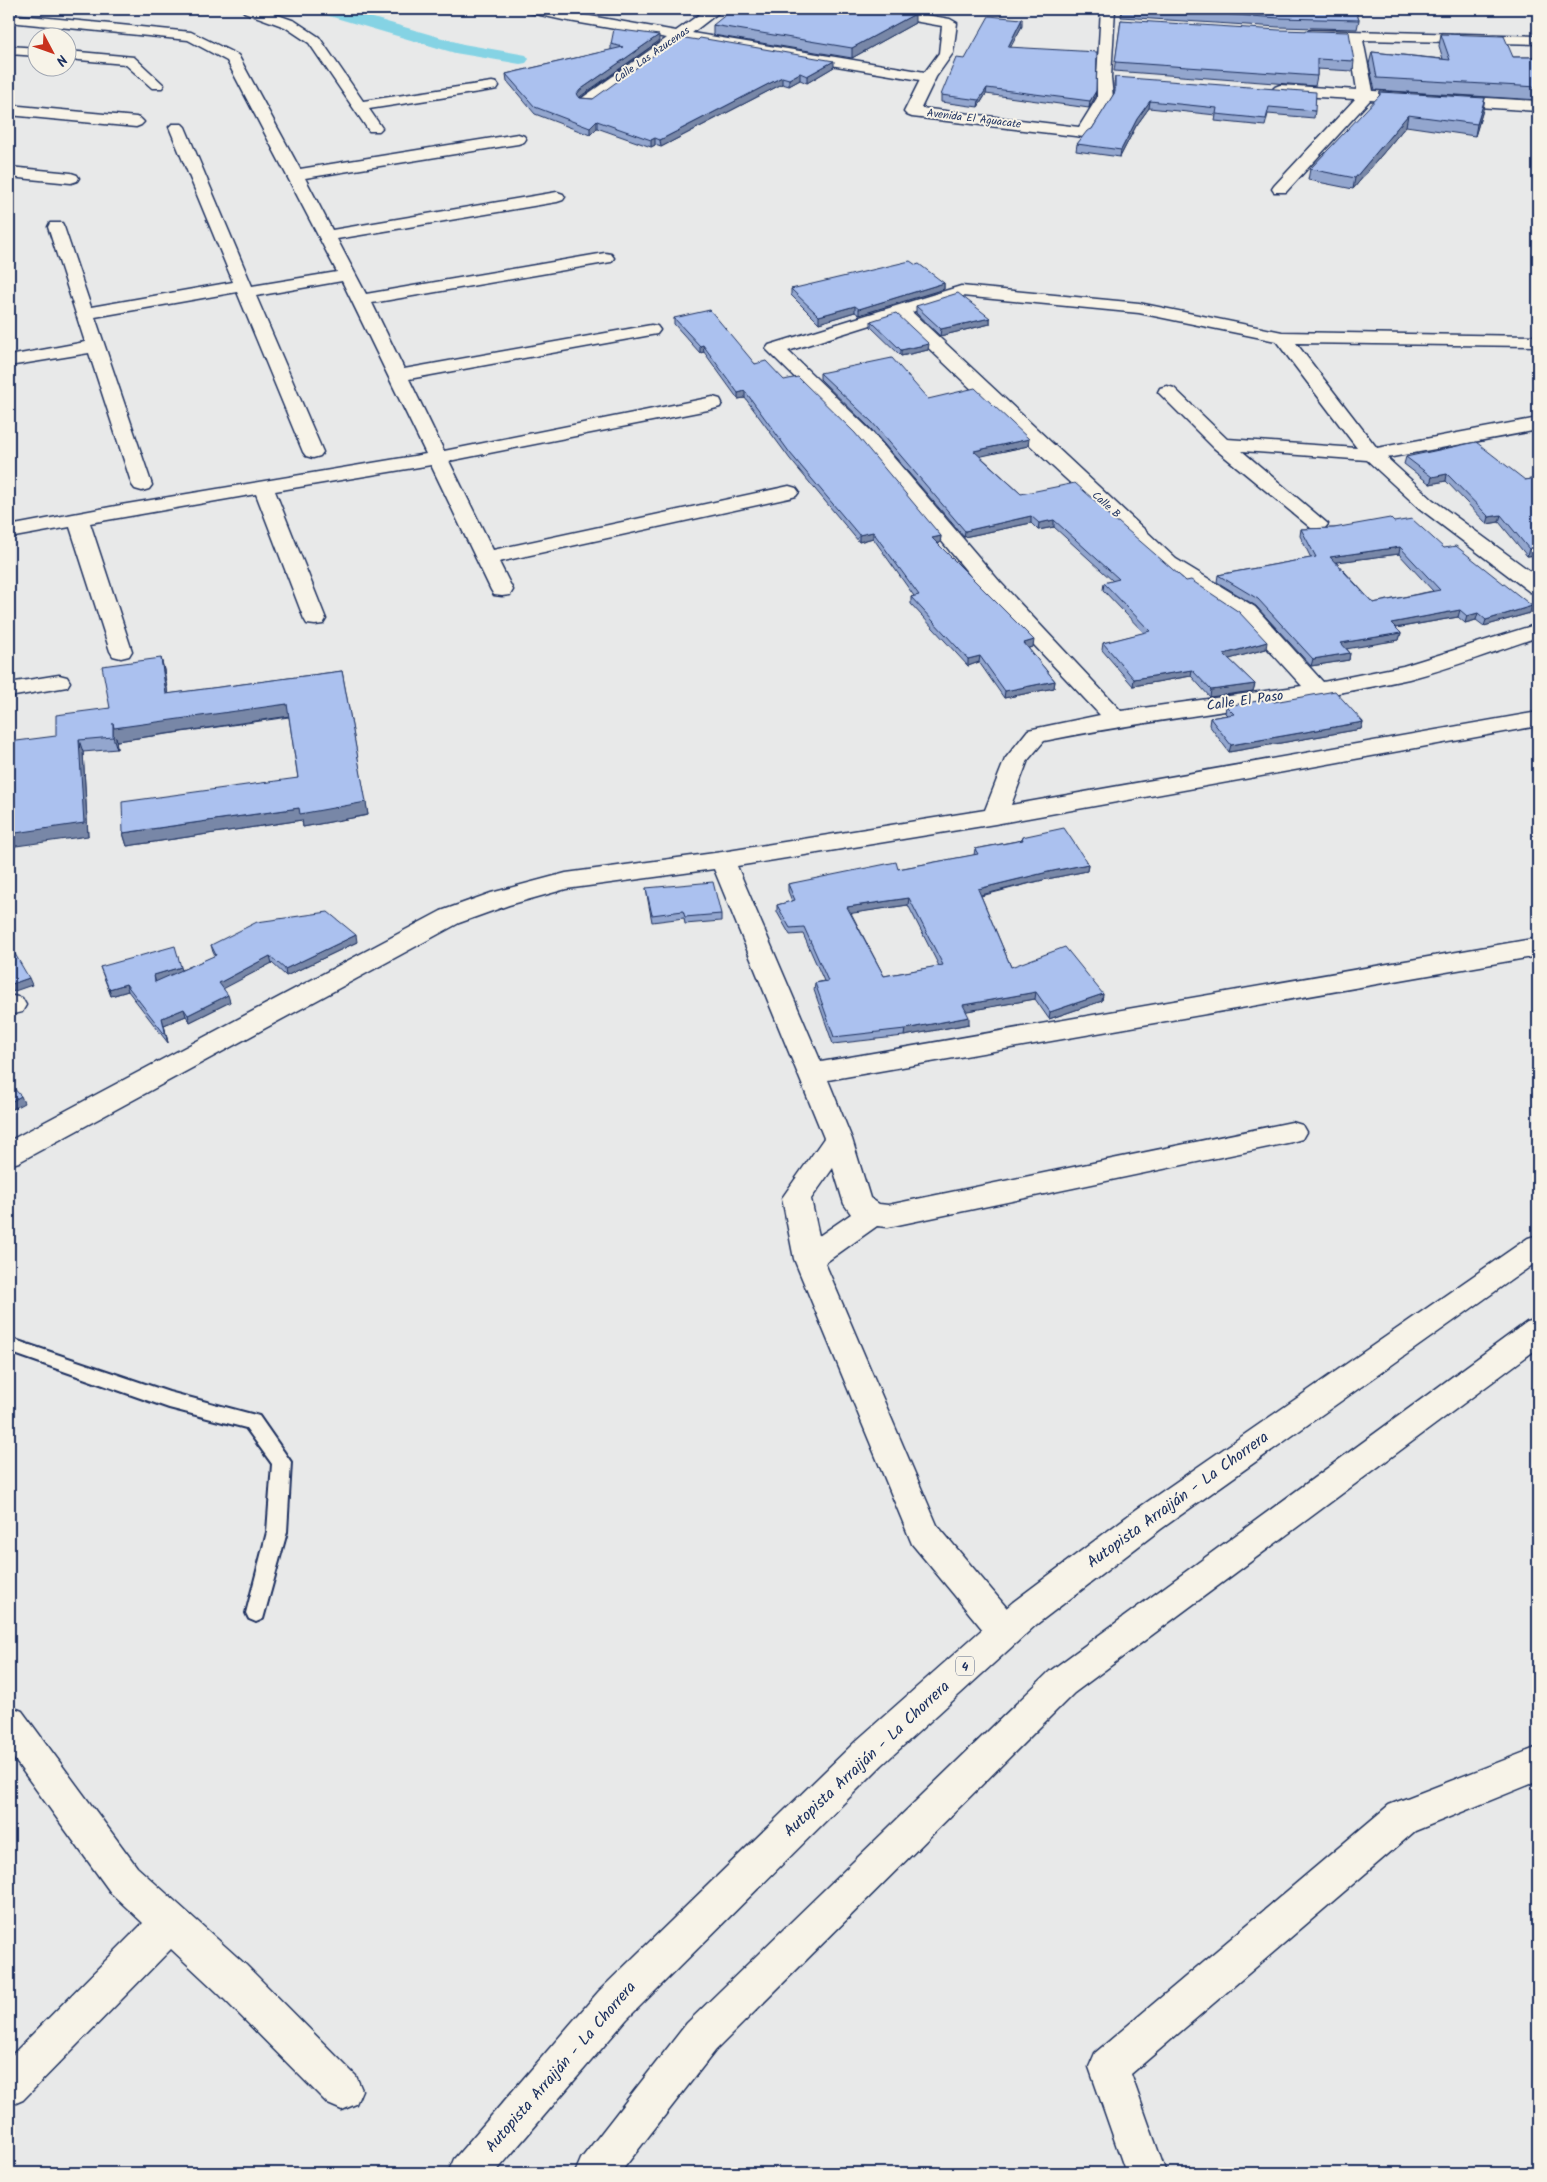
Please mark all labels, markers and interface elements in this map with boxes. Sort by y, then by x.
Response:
street label: Calle Las Azucenas [610,22,694,88]
north arrow [28,28,78,78]
text: N [50,49,72,71]
street label: Avenida El Aguacate [926,104,1022,134]
street label: Calle B [1088,487,1124,523]
street label: Calle El Paso [1205,685,1285,717]
street label: Autopista Arraiján - La Chorrera [1082,1425,1274,1575]
road number: 4 [956,1656,974,1675]
street label: Autopista Arraiján - La Chorrera [778,1675,956,1843]
street label: Autopista Arraiján - La Chorrera [479,1976,643,2158]

